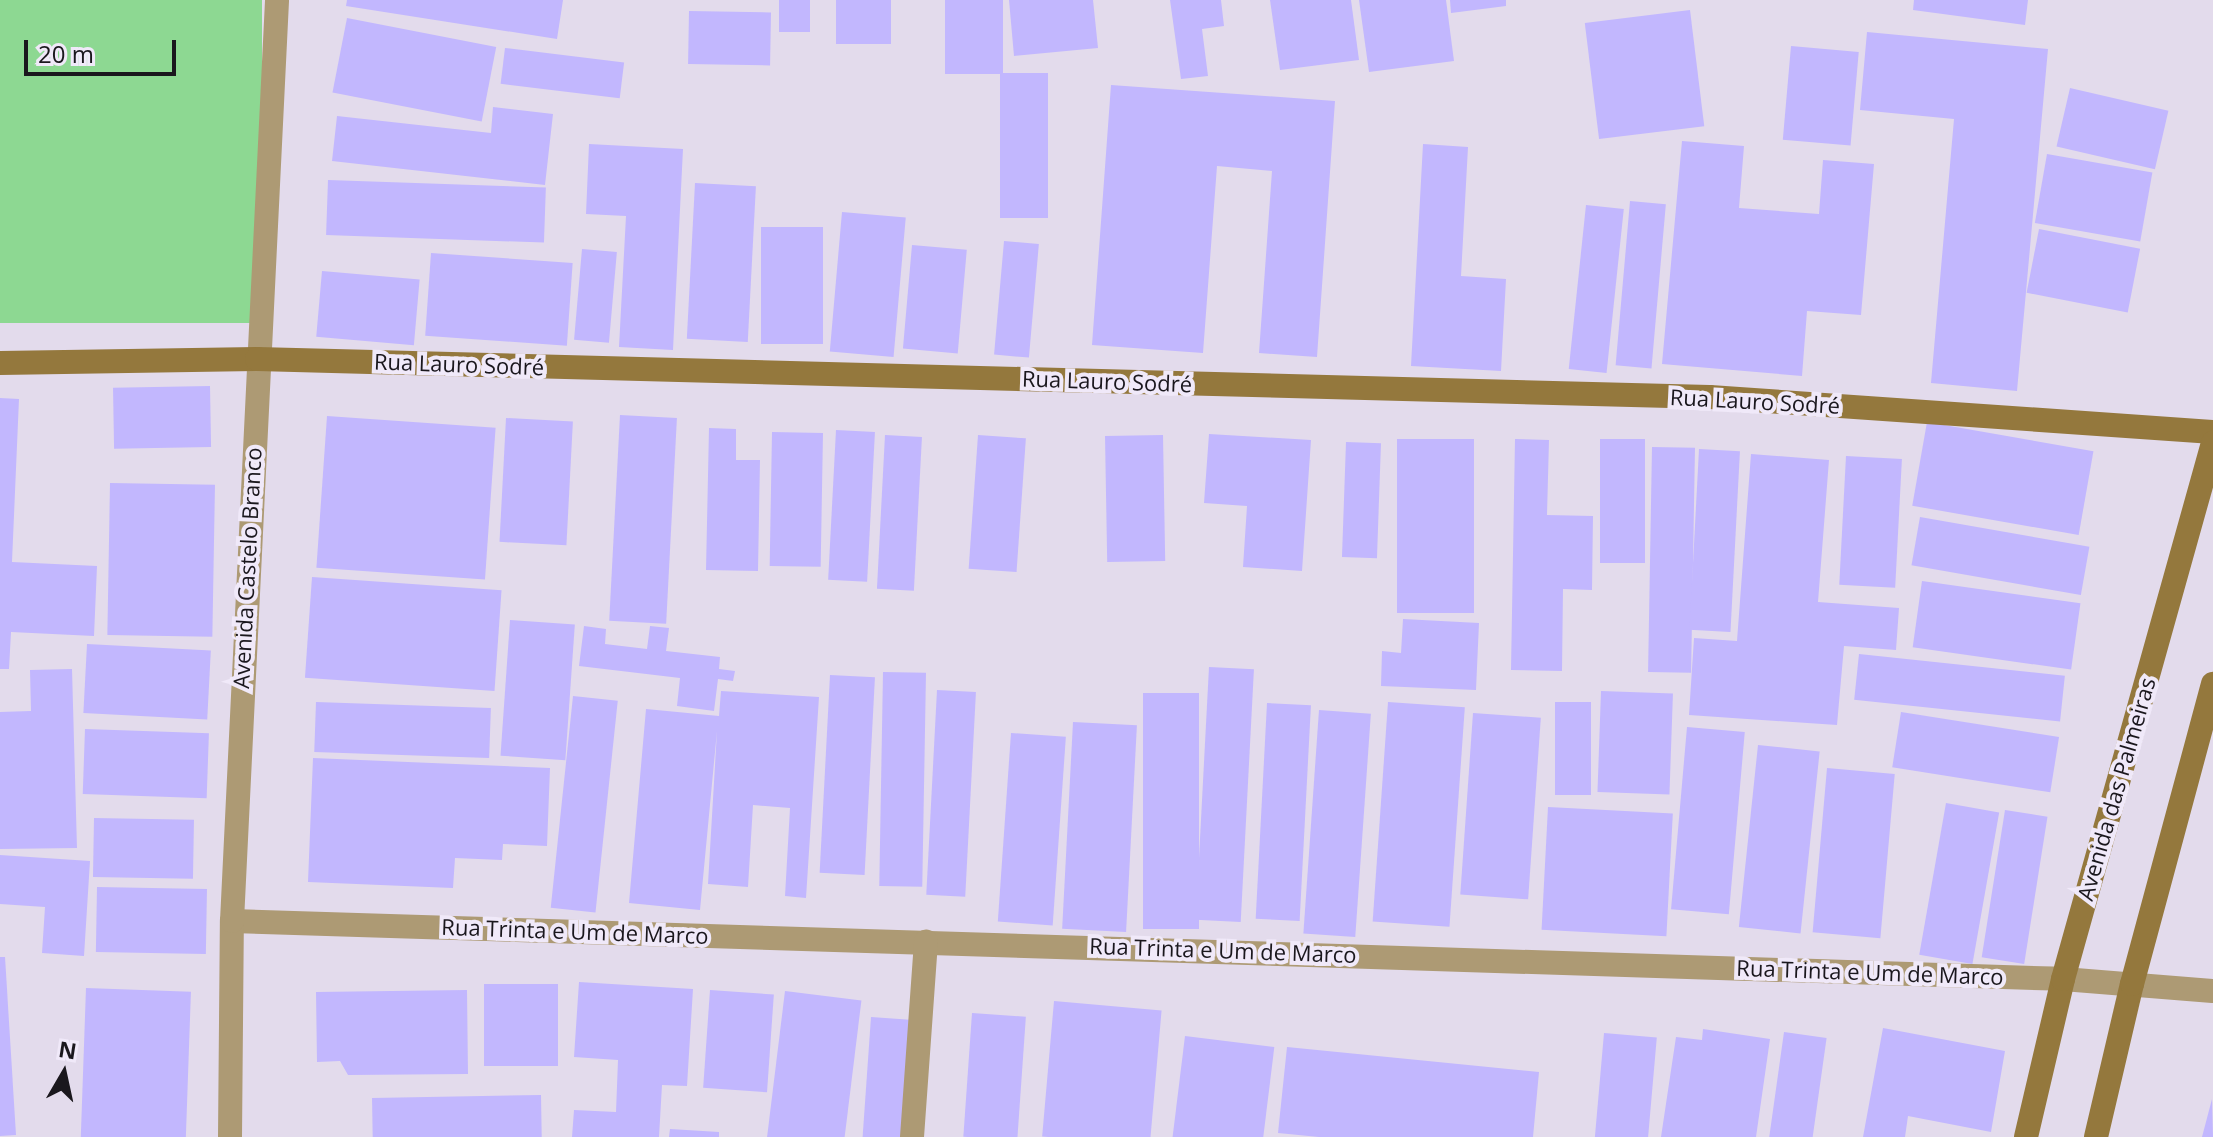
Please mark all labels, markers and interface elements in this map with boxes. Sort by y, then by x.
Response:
scale bar [28,24,180,74]
text: 20 m [38,37,94,70]
street label: Rua Lauro Sodré [373,348,545,380]
street label: Rua Lauro Sodré [1021,365,1193,397]
street label: Rua Lauro Sodré [1669,383,1841,419]
street label: Avenida Castelo Branco [227,447,267,689]
street label: Avenida das Palmeiras [2072,675,2160,903]
street label: Rua Trinta e Um de Marco [441,913,709,949]
street label: Rua Trinta e Um de Marco [1089,932,1357,968]
street label: Rua Trinta e Um de Marco [1736,954,2004,990]
north arrow [24,1033,104,1113]
text: N [57,1033,79,1066]

